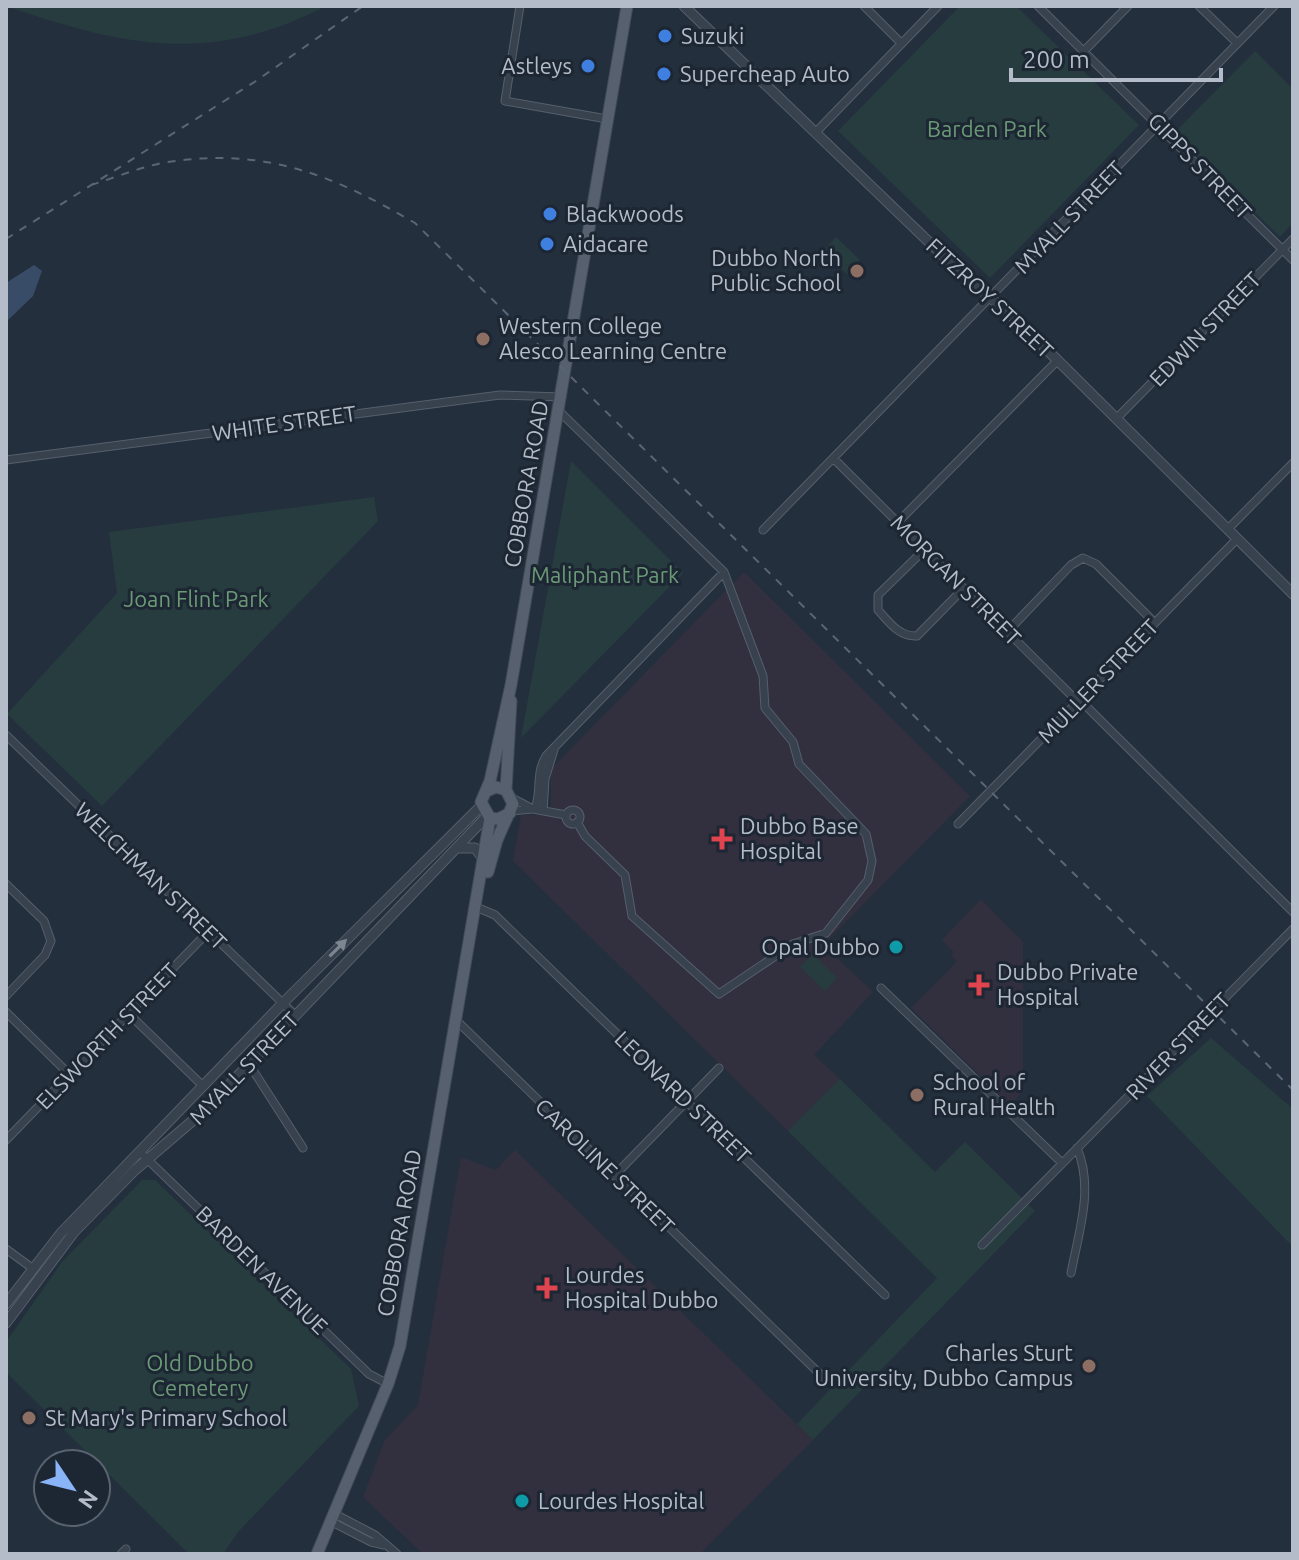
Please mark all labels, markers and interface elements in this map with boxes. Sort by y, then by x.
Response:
place label: Suzuki [681,23,744,48]
marker: Suzuki [656,27,674,45]
scale bar [1011,32,1221,82]
text: 200 m [1023,46,1090,73]
place label: Astleys [501,53,572,78]
marker: Astleys [579,57,597,75]
place label: Supercheap Auto [680,61,850,86]
marker: Supercheap Auto [655,65,673,83]
street label: GIPPS STREET [1144,108,1257,224]
park label: Barden Park [927,116,1047,141]
street label: MYALL STREET [1009,155,1128,278]
place label: Blackwoods [566,201,684,226]
marker: Blackwoods [541,205,559,223]
place label: Aidacare [563,231,649,256]
street label: FITZROY STREET [922,233,1059,363]
marker: Aidacare [538,235,556,253]
place label: Dubbo North Public School [710,245,841,295]
marker: Dubbo North Public School [848,262,866,280]
street label: EDWIN STREET [1144,266,1265,391]
place label: Western College Alesco Learning Centre [499,313,727,363]
marker: Western College Alesco Learning Centre [474,330,492,348]
street label: COBBORA ROAD [498,398,553,569]
street label: WHITE STREET [210,400,358,445]
street label: MORGAN STREET [886,509,1027,650]
park label: Maliphant Park [531,562,679,587]
park label: Joan Flint Park [123,586,269,611]
street label: MULLER STREET [1032,614,1163,748]
street label: WELCHMAN STREET [71,797,232,954]
place label: Dubbo Base Hospital [740,813,859,863]
marker: Dubbo Base Hospital [711,828,733,850]
place label: Opal Dubbo [761,934,880,959]
marker: Opal Dubbo [887,938,905,956]
one-way arrow [328,939,347,958]
street label: ELSWORTH STREET [30,957,183,1114]
place label: Dubbo Private Hospital [997,959,1138,1009]
marker: Dubbo Private Hospital [968,974,990,996]
street label: RIVER STREET [1120,987,1235,1104]
street label: MYALL STREET [184,1006,303,1129]
street label: LEONARD STREET [610,1026,756,1168]
place label: School of Rural Health [933,1069,1055,1119]
marker: School of Rural Health [908,1086,926,1104]
street label: CAROLINE STREET [531,1093,680,1238]
street label: COBBORA ROAD [371,1147,426,1318]
street label: BARDEN AVENUE [191,1201,333,1339]
place label: Lourdes Hospital Dubbo [565,1262,718,1312]
marker: Lourdes Hospital Dubbo [536,1277,558,1299]
place label: Charles Sturt University, Dubbo Campus [814,1340,1073,1390]
park label: Old Dubbo Cemetery [146,1350,254,1400]
marker: Charles Sturt University, Dubbo Campus [1080,1357,1098,1375]
place label: St Mary's Primary School [45,1405,288,1430]
marker: St Mary's Primary School [20,1409,38,1427]
north arrow [32,1448,112,1528]
text: N [74,1486,104,1514]
place label: Lourdes Hospital [538,1488,704,1513]
marker: Lourdes Hospital [513,1492,531,1510]

